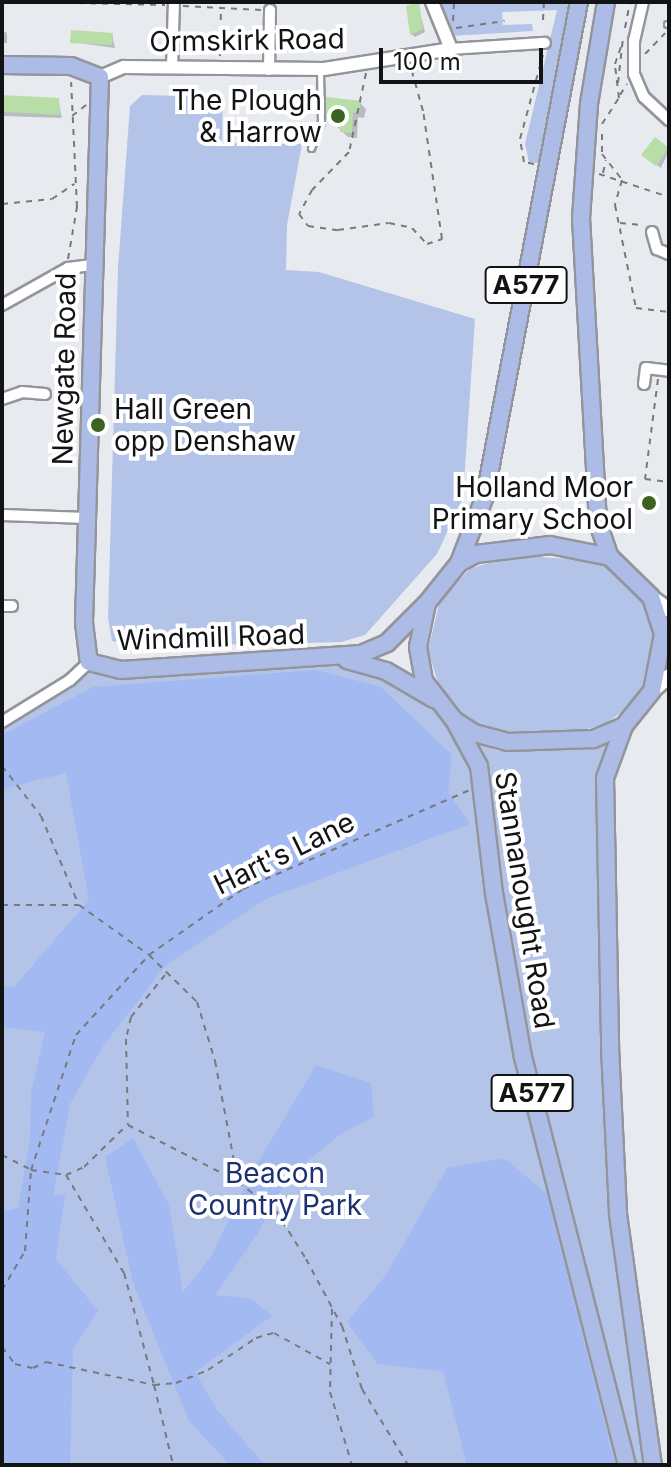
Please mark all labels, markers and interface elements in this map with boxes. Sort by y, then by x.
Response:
street label: Ormskirk Road [149,21,345,59]
scale bar [383,32,547,82]
text: 100 m [393,47,461,76]
place label: The Plough & Harrow [171,83,322,149]
marker: The Plough & Harrow [329,107,347,125]
road number: A577 [484,263,568,307]
street label: Newgate Road [46,272,82,466]
place label: Hall Green opp Denshaw [114,392,296,458]
marker: Hall Green opp Denshaw [89,416,107,434]
place label: Holland Moor Primary School [432,470,633,536]
marker: Holland Moor Primary School [640,494,658,512]
street label: Windmill Road [116,617,306,657]
street label: Stannanought Road [488,769,562,1031]
street label: Hart's Lane [208,805,360,901]
road number: A577 [490,1071,574,1115]
park label: Beacon Country Park [188,1156,362,1222]

